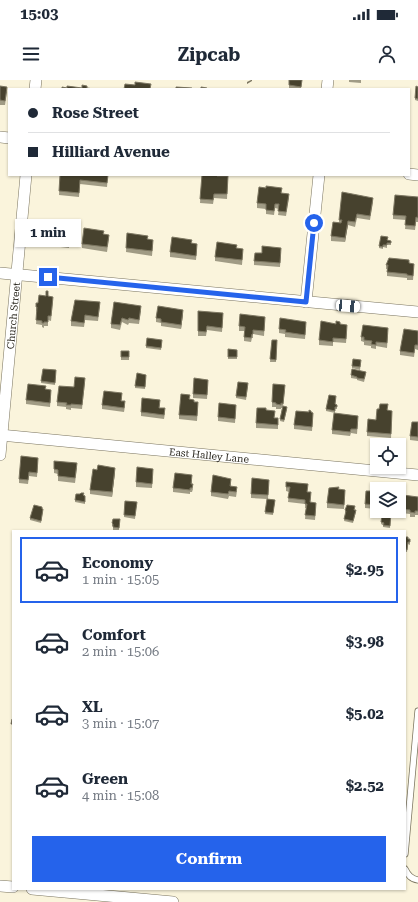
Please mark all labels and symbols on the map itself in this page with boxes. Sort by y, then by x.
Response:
route start [305,214,323,232]
callout: 1 min [15,219,81,247]
route end [39,268,57,286]
street label: Church Street [4,281,22,350]
car [336,299,360,313]
street label: East Halley Lane [169,446,250,464]

